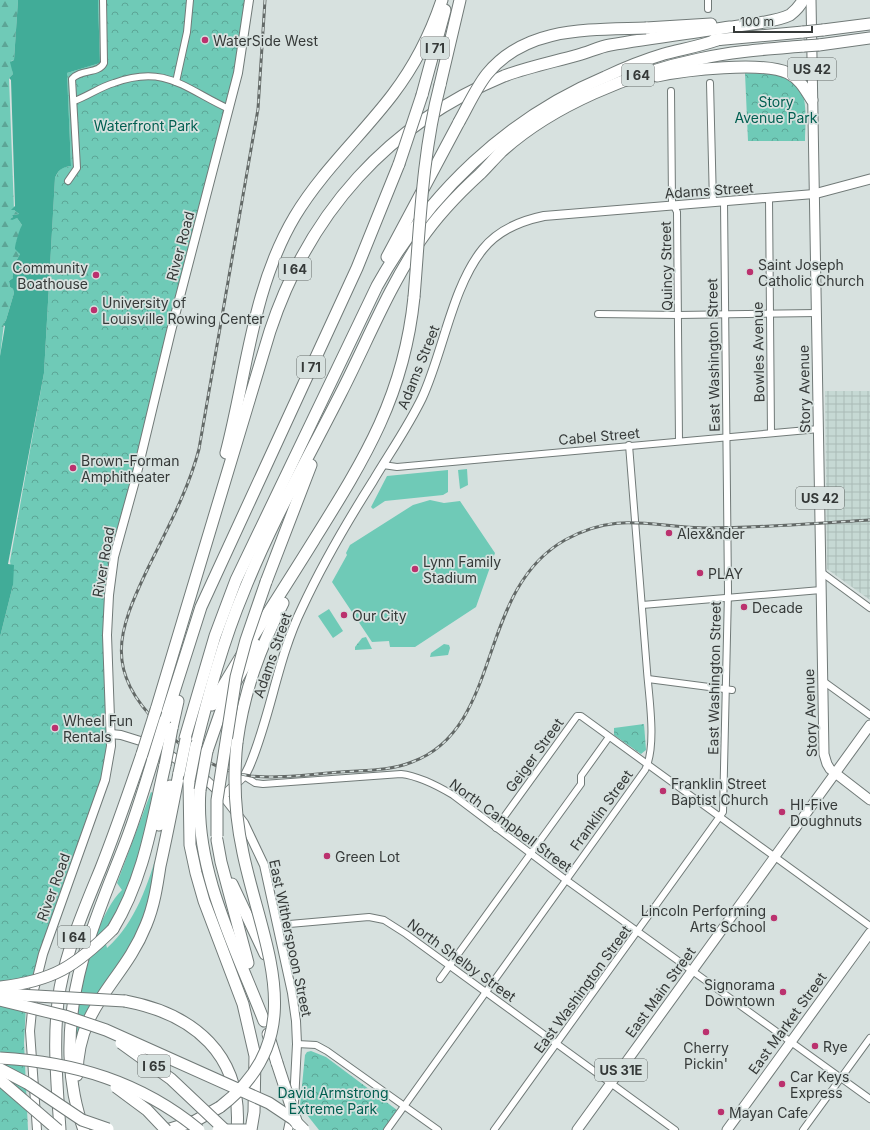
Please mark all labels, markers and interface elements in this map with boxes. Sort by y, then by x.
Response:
scale bar [734,8,812,34]
text: 100 m [740,14,774,29]
place label: WaterSide West [213,32,319,49]
marker: WaterSide West [200,35,210,45]
road number: I 71 [421,37,449,59]
road number: US 42 [788,58,836,80]
road number: I 64 [622,64,654,86]
park label: Story Avenue Park [734,93,818,126]
park label: Waterfront Park [94,117,199,134]
street label: Adams Street [664,178,754,202]
street label: River Road [163,209,197,283]
street label: Quincy Street [657,221,675,311]
place label: Saint Joseph Catholic Church [758,256,864,289]
road number: I 64 [279,258,311,280]
place label: Community Boathouse [12,259,88,292]
marker: Saint Joseph Catholic Church [745,267,755,277]
marker: Community Boathouse [91,270,101,280]
street label: East Washington Street [703,278,723,432]
place label: University of Louisville Rowing Center [102,294,265,327]
street label: Bowles Avenue [749,301,767,403]
marker: University of Louisville Rowing Center [89,305,99,315]
street label: Adams Street [393,322,443,412]
street label: Story Avenue [795,345,813,433]
road number: I 71 [297,356,325,378]
street label: Cabel Street [558,424,641,448]
place label: Brown-Forman Amphitheater [81,452,180,485]
marker: Brown-Forman Amphitheater [68,463,78,473]
road number: US 42 [796,487,844,509]
street label: River Road [88,525,118,599]
place label: Alex&nder [677,525,745,542]
marker: Alex&nder [664,528,674,538]
place label: Lynn Family Stadium [423,553,501,586]
marker: Lynn Family Stadium [410,564,420,574]
place label: PLAY [708,565,743,582]
marker: PLAY [695,568,705,578]
place label: Decade [752,599,803,616]
street label: East Washington Street [704,601,724,755]
marker: Decade [739,602,749,612]
place label: Our City [352,607,407,624]
street label: Adams Street [249,610,295,700]
marker: Our City [339,610,349,620]
street label: Story Avenue [800,669,820,757]
place label: Wheel Fun Rentals [63,712,133,745]
street label: Geiger Street [501,714,567,795]
marker: Wheel Fun Rentals [50,723,60,733]
street label: Franklin Street [566,766,636,854]
street label: North Campbell Street [446,775,576,875]
place label: Franklin Street Baptist Church [671,775,769,808]
marker: Franklin Street Baptist Church [658,786,668,796]
place label: HI-Five Doughnuts [790,796,862,829]
marker: HI-Five Doughnuts [777,807,787,817]
place label: Green Lot [335,848,400,865]
street label: River Road [33,851,73,923]
marker: Green Lot [322,851,332,861]
street label: East Witherspoon Street [266,858,316,1018]
place label: Lincoln Performing Arts School [641,902,766,935]
marker: Lincoln Performing Arts School [769,913,779,923]
street label: North Shelby Street [405,915,520,1005]
street label: East Washington Street [530,922,634,1056]
road number: I 64 [58,926,90,948]
street label: East Main Street [621,943,699,1041]
street label: East Market Street [744,968,830,1077]
place label: Signorama Downtown [704,976,775,1009]
marker: Signorama Downtown [778,987,788,997]
marker: Cherry Pickin' [701,1027,711,1037]
place label: Rye [823,1038,848,1055]
place label: Cherry Pickin' [683,1039,729,1072]
marker: Rye [810,1041,820,1051]
road number: I 65 [138,1055,170,1077]
road number: US 31E [595,1059,647,1081]
place label: Car Keys Express [790,1068,849,1101]
marker: Car Keys Express [777,1079,787,1089]
park label: David Armstrong Extreme Park [277,1084,389,1117]
place label: Mayan Cafe [729,1104,808,1121]
marker: Mayan Cafe [716,1107,726,1117]

